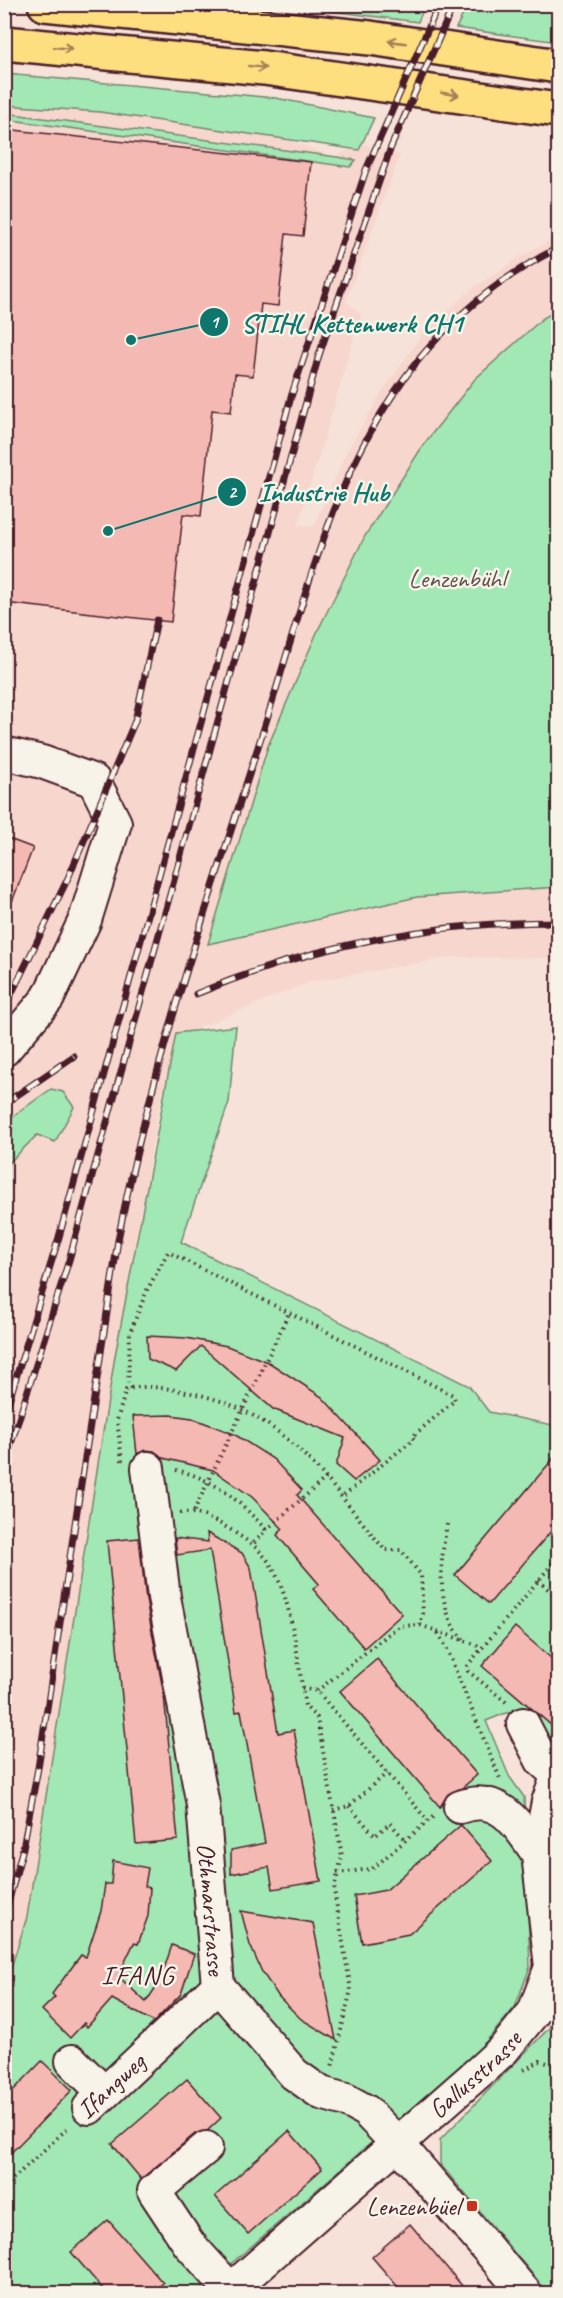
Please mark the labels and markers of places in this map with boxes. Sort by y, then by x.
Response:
callout: STIHL Kettenwerk CH1 [199,300,475,345]
callout: Industrie Hub [217,469,402,514]
place label: Lenzenbüel [366,2190,465,2223]
marker: Lenzenbüel [465,2199,479,2213]

